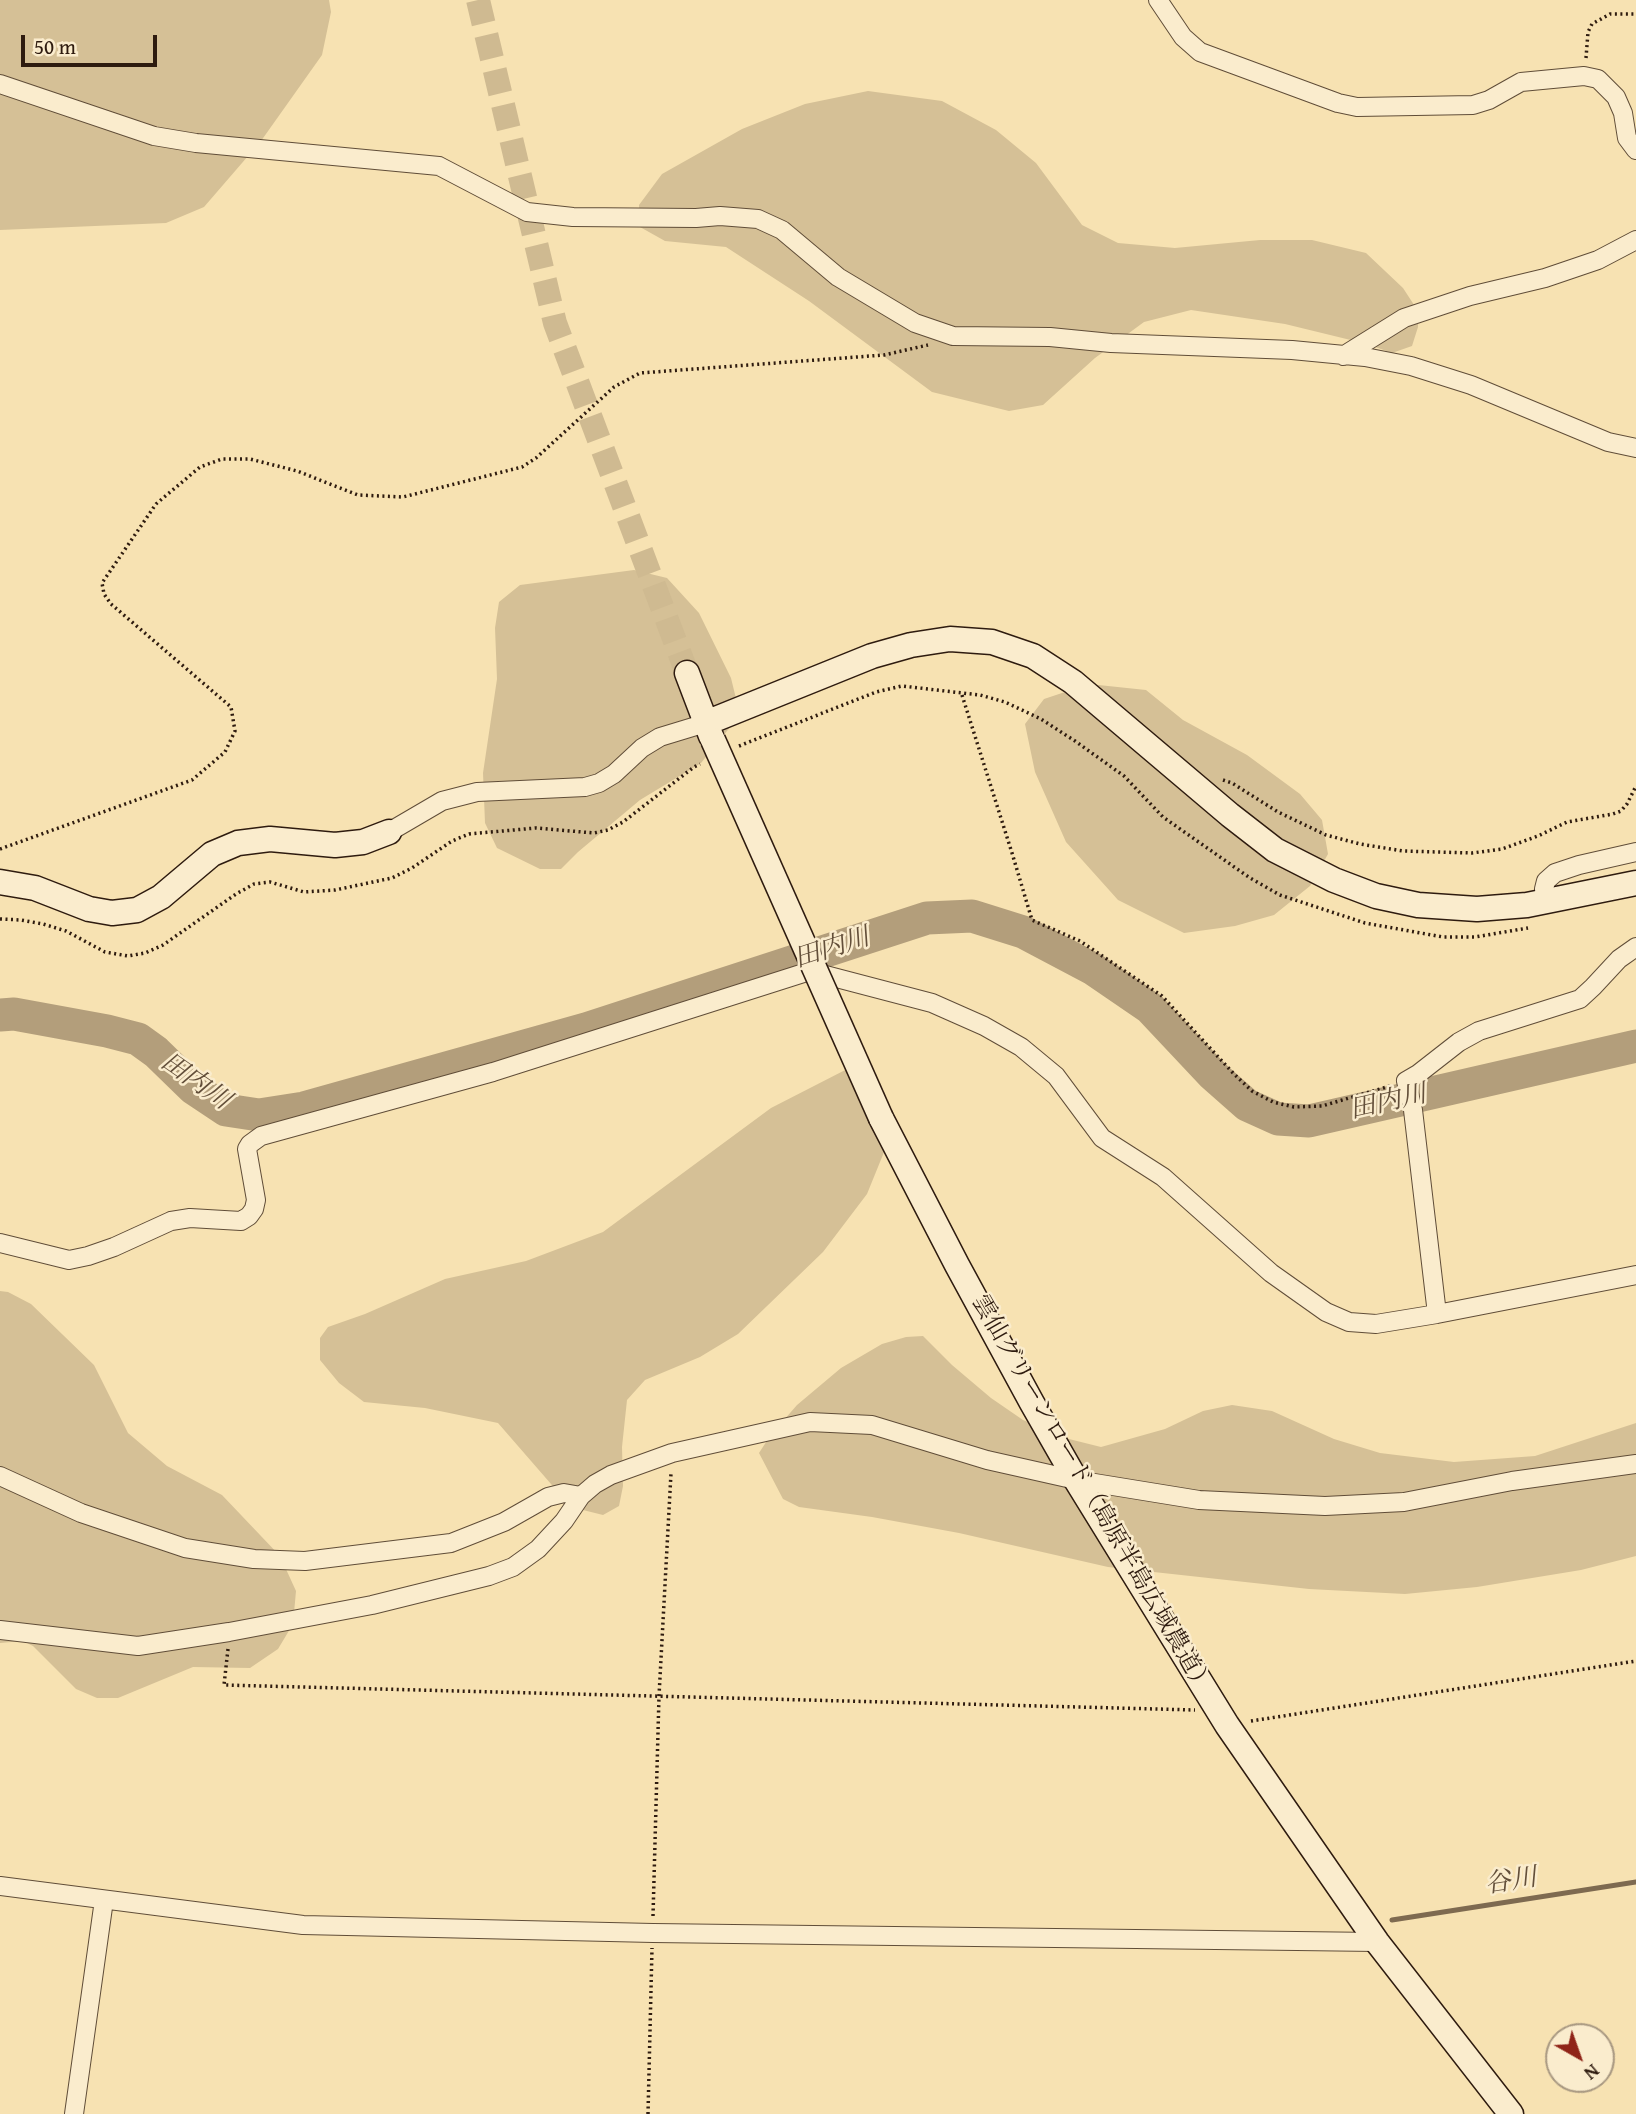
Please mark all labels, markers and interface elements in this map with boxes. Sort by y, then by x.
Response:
scale bar [24,21,161,65]
text: 50 m [34,31,76,62]
water label: 田内川 [790,922,874,976]
water label: 田内川 [154,1047,236,1117]
water label: 田内川 [1346,1079,1430,1127]
street label: 雲仙グリーンロード（島原半島広域農道） [965,1290,1217,1700]
water label: 谷川 [1483,1863,1539,1901]
north arrow [1545,2023,1615,2093]
text: N [1578,2058,1606,2087]

